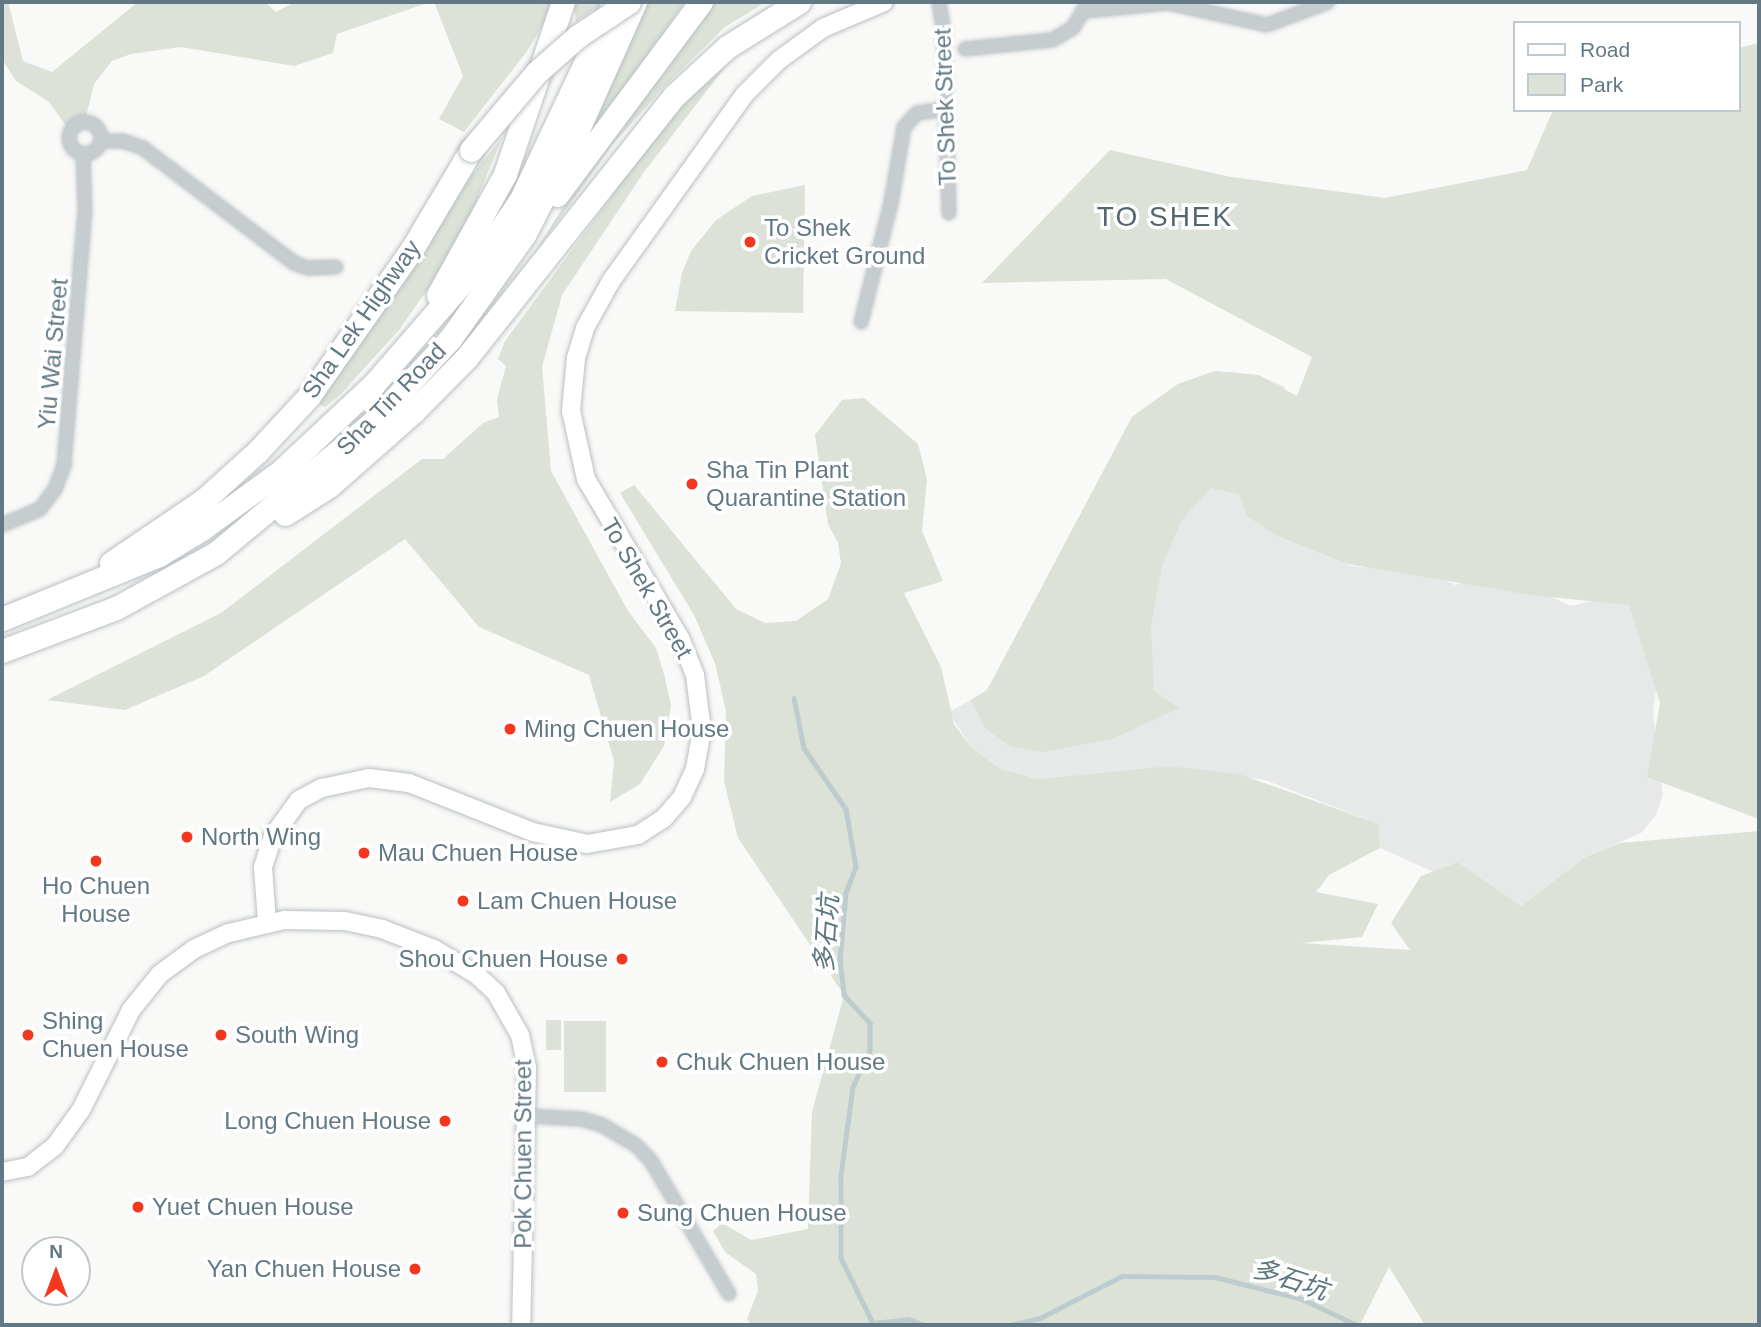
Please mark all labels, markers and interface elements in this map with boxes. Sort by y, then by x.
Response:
legend [1512,21,1740,112]
street label: To Shek Street [928,28,962,186]
text: Road [1580,38,1630,61]
text: Park [1580,73,1623,96]
district label: TO SHEK [1098,200,1232,234]
place label: To Shek Cricket Ground [764,214,925,270]
street label: Sha Lek Highway [296,234,426,404]
marker: To Shek Cricket Ground [742,234,758,250]
street label: Yiu Wai Street [32,277,74,431]
street label: Sha Tin Road [330,337,452,461]
place label: Sha Tin Plant Quarantine Station [706,456,906,512]
marker: Sha Tin Plant Quarantine Station [684,476,700,492]
street label: To Shek Street [595,513,699,663]
place label: Ming Chuen House [524,715,729,743]
marker: Ming Chuen House [502,721,518,737]
place label: North Wing [201,823,321,851]
marker: North Wing [179,829,195,845]
place label: Mau Chuen House [378,839,578,867]
marker: Mau Chuen House [356,845,372,861]
marker: Ho Chuen House [88,853,104,869]
place label: Ho Chuen House [42,872,150,928]
place label: Lam Chuen House [477,887,677,915]
marker: Lam Chuen House [455,893,471,909]
water label: 多石坑 [809,894,845,974]
place label: Shou Chuen House [399,945,608,973]
marker: Shou Chuen House [614,951,630,967]
place label: Shing Chuen House [42,1007,189,1063]
place label: South Wing [235,1021,359,1049]
marker: Shing Chuen House [20,1027,36,1043]
marker: South Wing [213,1027,229,1043]
place label: Chuk Chuen House [676,1048,885,1076]
marker: Chuk Chuen House [654,1054,670,1070]
street label: Pok Chuen Street [509,1059,537,1249]
place label: Long Chuen House [224,1107,431,1135]
marker: Long Chuen House [437,1113,453,1129]
place label: Yuet Chuen House [152,1193,353,1221]
marker: Yuet Chuen House [130,1199,146,1215]
place label: Sung Chuen House [637,1199,846,1227]
marker: Sung Chuen House [615,1205,631,1221]
north arrow [21,1236,91,1306]
text: N [49,1241,63,1262]
water label: 多石坑 [1248,1253,1332,1307]
place label: Yan Chuen House [207,1255,401,1283]
marker: Yan Chuen House [407,1261,423,1277]

